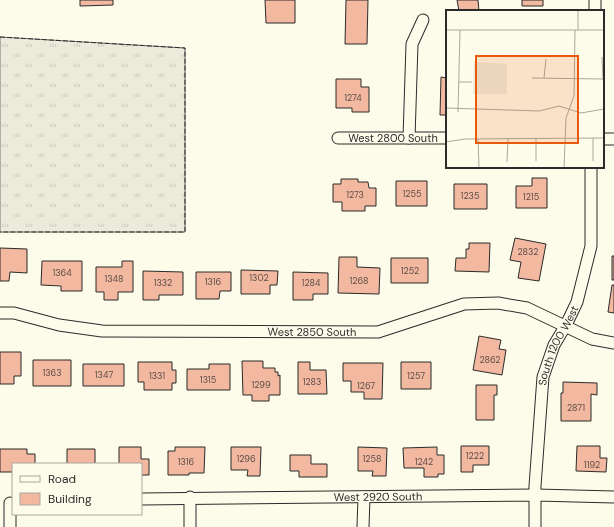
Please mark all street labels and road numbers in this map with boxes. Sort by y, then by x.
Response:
street label: West 2800 South [348,131,438,145]
street label: South 1200 West [535,303,581,386]
street label: West 2850 South [268,325,356,339]
street label: West 2920 South [334,489,422,504]

